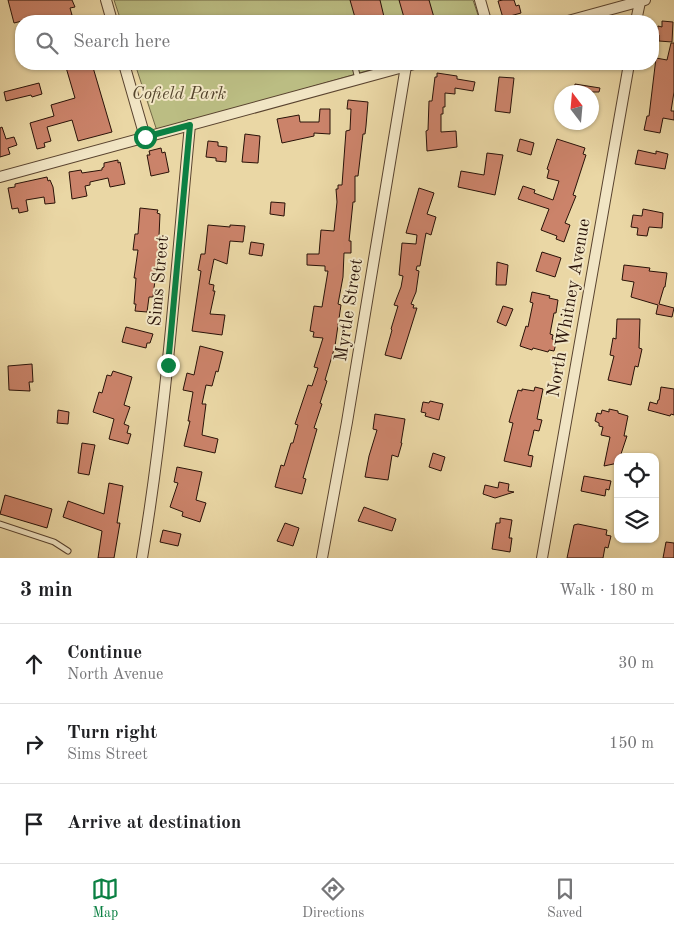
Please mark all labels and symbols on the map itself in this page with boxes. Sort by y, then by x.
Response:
park label: Cofield Park [132,85,226,103]
north arrow [554,85,599,130]
route start [134,126,157,149]
street label: North Whitney Avenue [544,217,594,399]
street label: Sims Street [146,235,172,327]
street label: Myrtle Street [332,257,366,363]
route end [157,354,180,377]

